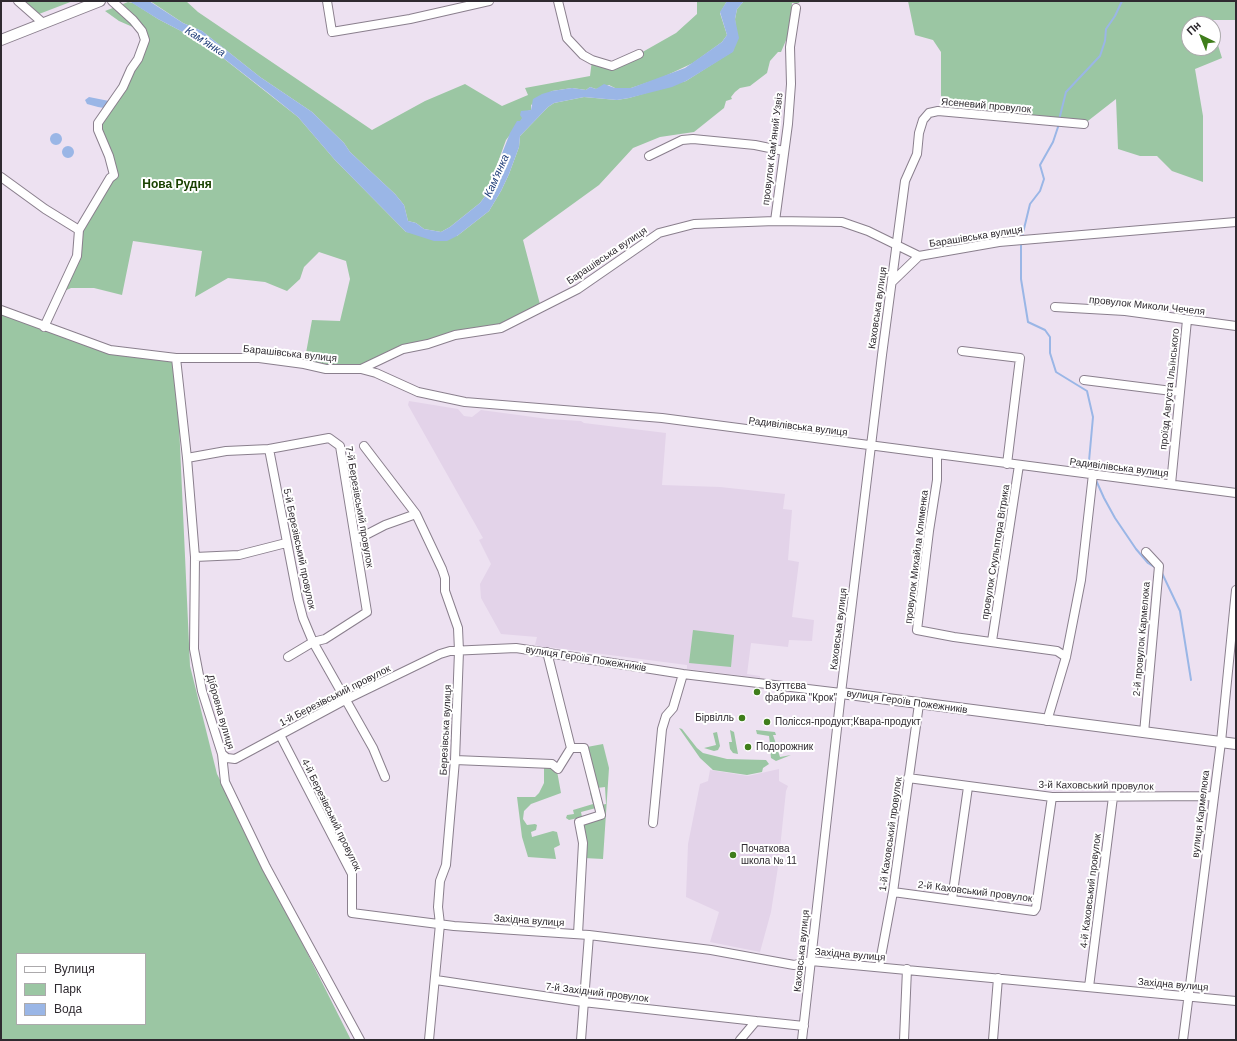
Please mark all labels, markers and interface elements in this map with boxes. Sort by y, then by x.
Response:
north arrow [1181,16,1221,56]
text: Пн [1184,19,1203,37]
water label: Кам'янка [182,24,228,60]
street label: провулок Камʼяний Узвіз [760,92,786,206]
street label: Ясеневий провулок [940,96,1032,116]
water label: Кам'янка [482,153,512,199]
district label: Нова Рудня [142,178,212,192]
street label: Барашівська вулиця [929,224,1023,250]
street label: Барашівська вулиця [565,225,649,287]
street label: Каховська вулиця [866,266,890,350]
street label: провулок Миколи Чечеля [1088,294,1206,318]
street label: проїзд Августа Ільїнського [1158,328,1182,450]
street label: Барашівська вулиця [242,343,338,365]
street label: Радивілівська вулиця [748,415,848,439]
street label: 7-й Березівський провулок [342,445,376,569]
street label: Радивілівська вулиця [1069,456,1169,480]
street label: провулок Скульптора Вітрика [979,484,1013,620]
street label: 5-й Березівський провулок [280,488,318,610]
street label: провулок Михайла Клименка [903,489,931,625]
street label: 2-й провулок Кармелюка [1131,581,1153,697]
street label: Каховська вулиця [828,587,850,671]
street label: вулиця Героїв Пожежників [525,644,647,674]
street label: 1-й Березівський провулок [277,663,393,729]
street label: Дібровна вулиця [204,673,236,751]
place label: Взуттєва фабрика "Крок" [765,680,837,704]
street label: Березівська вулиця [438,684,454,776]
marker: Взуттєва фабрика "Крок" [752,687,762,697]
street label: вулиця Героїв Пожежників [846,688,968,716]
place label: Бірвілль [695,712,734,724]
marker: Бірвілль [737,713,747,723]
place label: Полісся-продукт;Квара-продукт [775,716,921,728]
marker: Полісся-продукт;Квара-продукт [762,717,772,727]
place label: Подорожник [756,741,813,753]
marker: Подорожник [743,742,753,752]
street label: 4-й Березівський провулок [299,757,363,873]
street label: вулиця Кармелюка [1190,770,1212,858]
street label: 1-й Каховський провулок [877,776,905,892]
street label: 3-й Каховський провулок [1038,779,1154,793]
street label: 4-й Каховський провулок [1078,833,1104,949]
place label: Початкова школа № 11 [741,843,797,866]
marker: Початкова школа № 11 [728,850,738,860]
street label: 2-й Каховський провулок [917,879,1033,905]
street label: Каховська вулиця [792,909,812,993]
street label: Західна вулиця [493,913,565,929]
street label: Західна вулиця [814,946,886,964]
legend [16,953,146,1025]
text: Вулиця [54,962,95,976]
street label: Західна вулиця [1137,976,1209,994]
street label: 7-й Західний провулок [545,981,649,1005]
text: Парк [54,982,81,996]
text: Вода [54,1002,82,1016]

